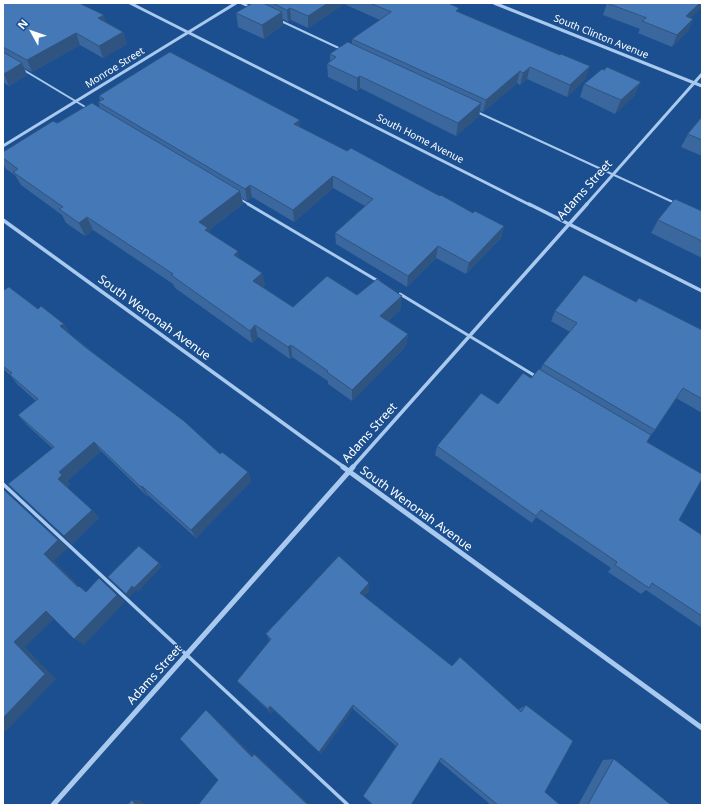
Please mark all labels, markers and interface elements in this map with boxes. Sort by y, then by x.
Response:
north arrow [12,12,52,52]
street label: South Clinton Avenue [552,12,650,62]
text: N [14,16,31,32]
street label: Monroe Street [83,45,147,91]
street label: South Home Avenue [374,112,466,166]
street label: Adams Street [554,157,616,223]
street label: South Wenonah Avenue [95,272,213,364]
street label: Adams Street [339,400,401,466]
street label: South Wenonah Avenue [357,463,475,555]
street label: Adams Street [124,642,186,708]

